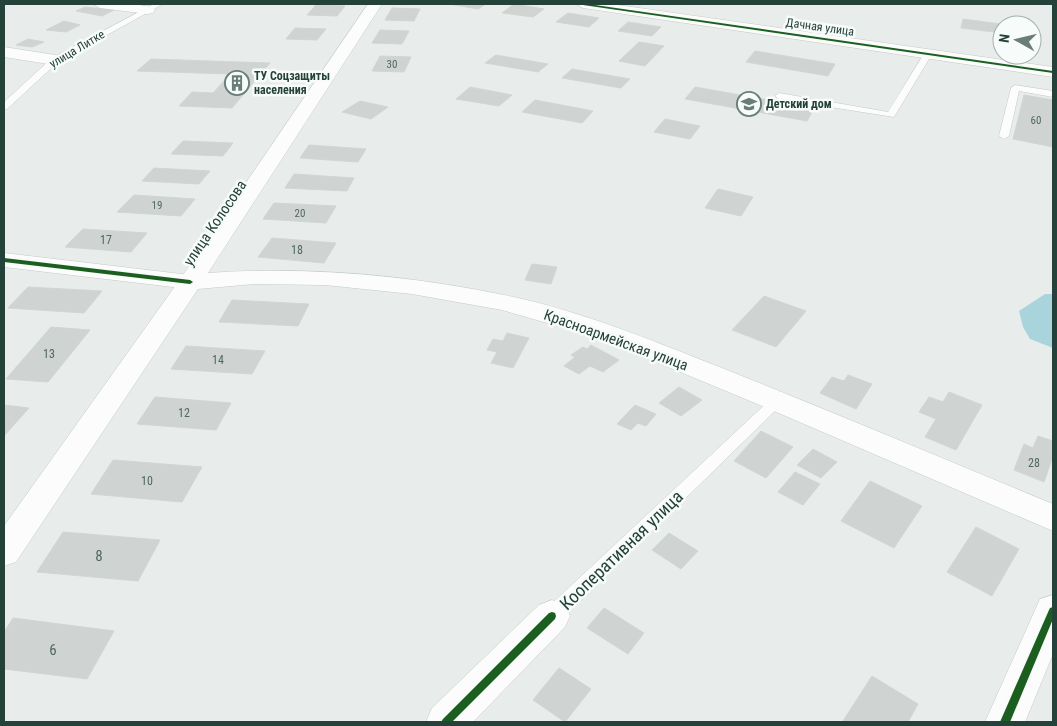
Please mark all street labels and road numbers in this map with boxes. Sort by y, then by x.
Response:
street label: Дачная улица [785,15,855,39]
street label: улица Литке [47,27,107,71]
street label: улица Колосова [180,177,250,269]
street label: Красноармейская улица [541,306,691,374]
street label: Кооперативная улица [555,486,687,614]

